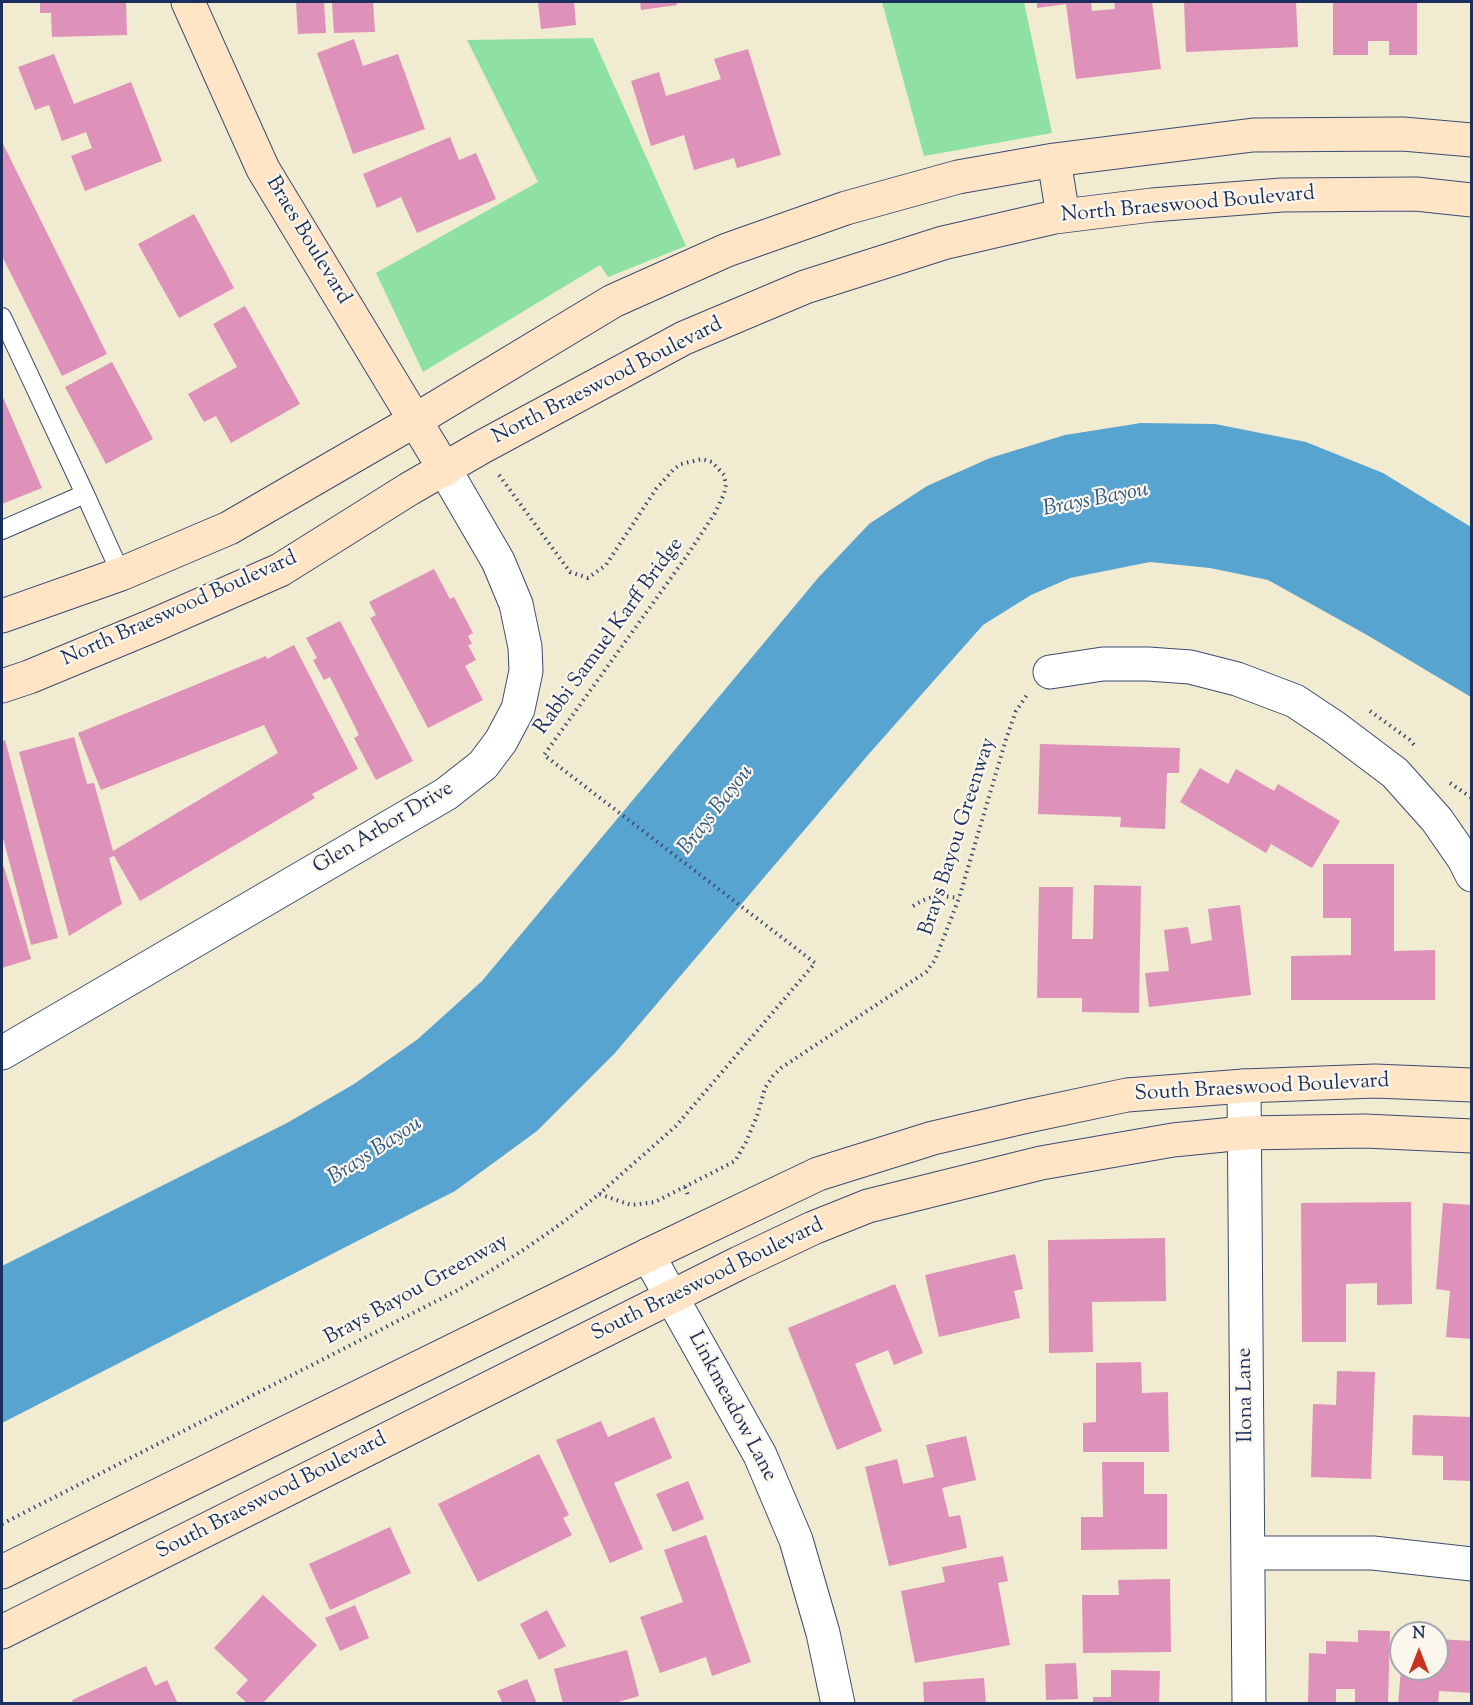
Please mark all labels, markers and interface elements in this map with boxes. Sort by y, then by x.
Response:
street label: Braes Boulevard [259,172,355,310]
street label: North Braeswood Boulevard [1060,182,1316,230]
street label: North Braeswood Boulevard [489,313,727,451]
water label: Brays Bayou [1041,478,1151,524]
street label: Rabbi Samuel Karff Bridge [530,534,690,740]
street label: North Braeswood Boulevard [58,547,302,673]
street label: Brays Bayou Greenway [915,735,1003,939]
water label: Brays Bayou [674,761,760,861]
street label: Glen Arbor Drive [309,777,459,881]
street label: South Braeswood Boulevard [1134,1070,1390,1108]
water label: Brays Bayou [324,1112,428,1192]
street label: South Braeswood Boulevard [588,1214,828,1348]
street label: Brays Bayou Greenway [321,1230,513,1352]
street label: Linkmeadow Lane [681,1328,781,1486]
street label: Ilona Lane [1234,1347,1260,1443]
street label: South Braeswood Boulevard [153,1428,391,1566]
north arrow [1389,1621,1449,1681]
text: N [1413,1623,1425,1646]

